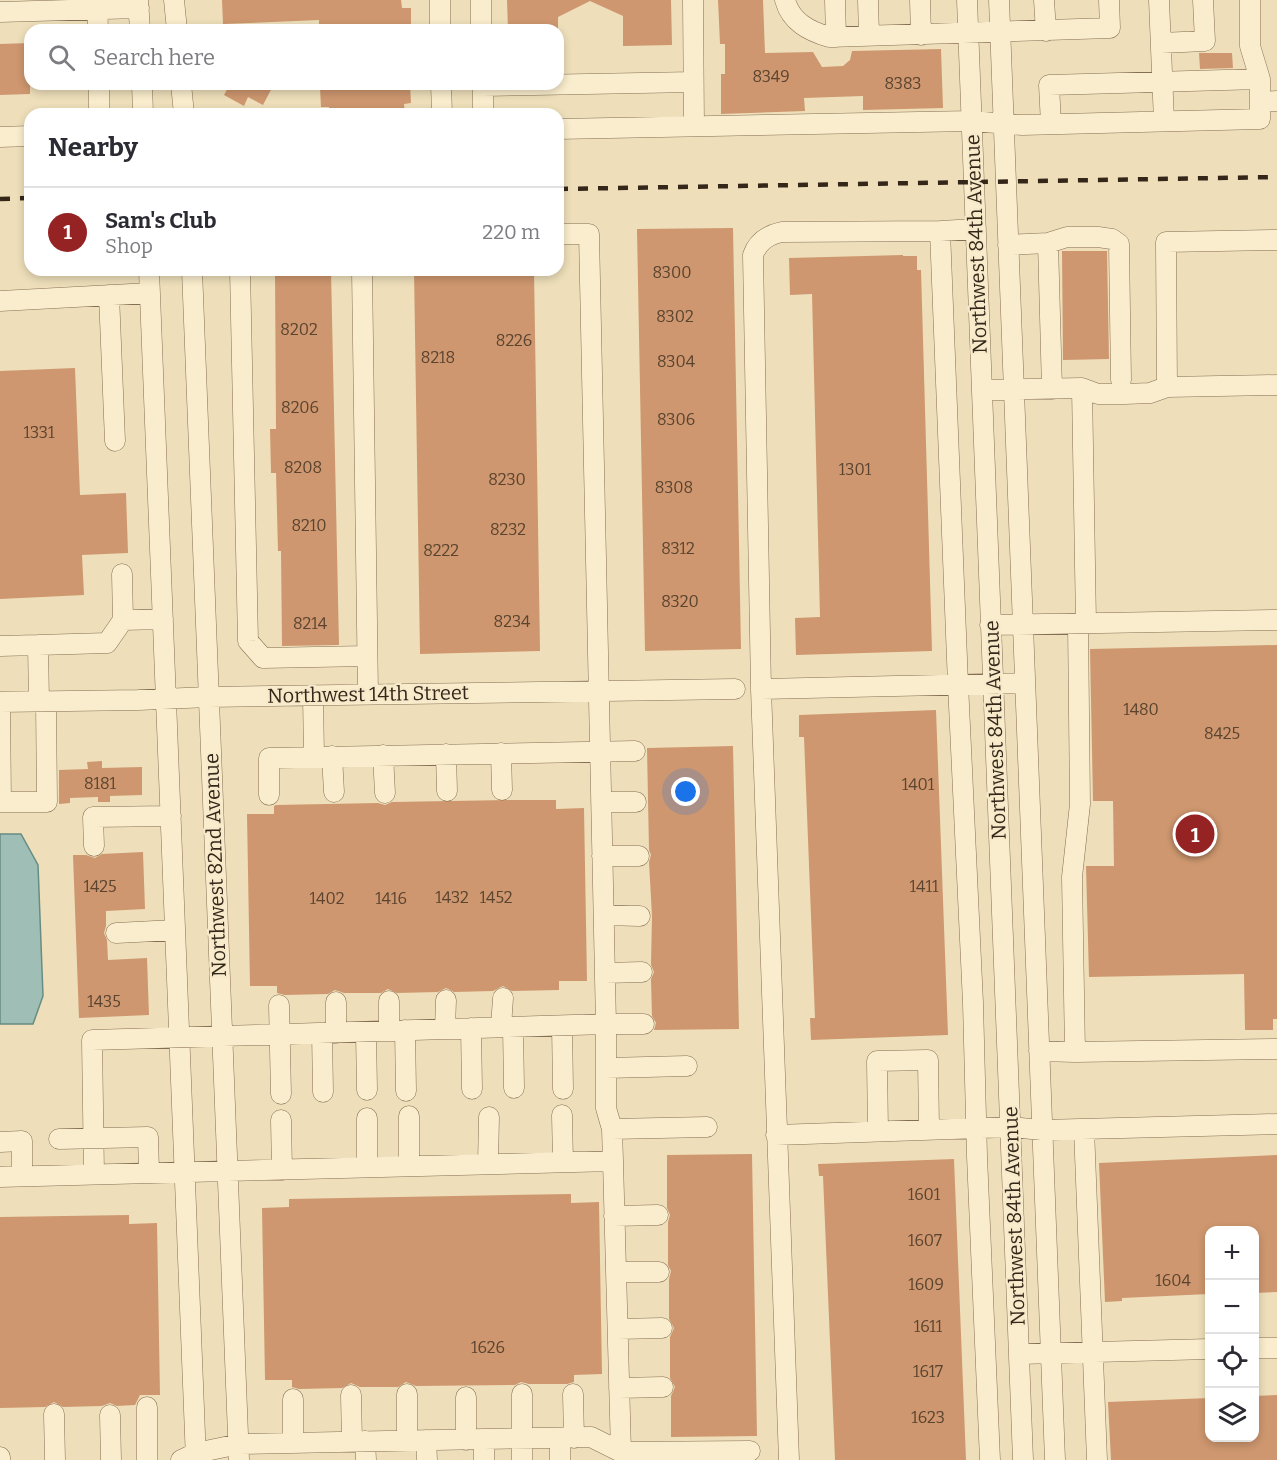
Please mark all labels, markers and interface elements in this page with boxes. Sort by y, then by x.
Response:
search box [24,24,564,90]
icon: search [45,41,78,74]
text: Search here [93,44,215,71]
house number: 8349 [752,67,790,86]
house number: 8383 [885,74,921,93]
text: Nearby [48,132,138,163]
street label: Northwest 84th Avenue [960,134,992,354]
text: Sam's Club [105,207,216,234]
text: 1 [63,220,72,244]
text: 220 m [482,220,540,244]
text: Shop [105,234,153,258]
house number: 8300 [653,263,691,282]
house number: 8302 [656,307,694,326]
house number: 8202 [280,320,318,339]
house number: 8226 [496,331,532,350]
house number: 8218 [421,348,455,367]
house number: 8304 [657,352,696,371]
house number: 8206 [281,398,319,417]
house number: 8306 [657,410,695,429]
house number: 1331 [24,423,55,442]
house number: 8208 [284,458,322,477]
house number: 1301 [839,460,872,479]
house number: 8230 [488,470,526,489]
house number: 8308 [655,478,693,497]
house number: 8210 [291,516,327,535]
house number: 8232 [490,520,526,539]
house number: 8312 [661,539,695,558]
house number: 8222 [423,541,459,560]
house number: 8320 [661,592,699,611]
house number: 8234 [494,612,531,631]
house number: 8214 [293,614,328,633]
street label: Northwest 84th Avenue [979,620,1011,840]
street label: Northwest 14th Street [267,680,469,708]
house number: 1480 [1123,700,1159,719]
house number: 8425 [1204,724,1240,743]
street label: Northwest 82nd Avenue [199,753,231,977]
house number: 8181 [84,774,117,793]
house number: 1401 [902,775,935,794]
your location [671,777,700,806]
pin: 1 [1176,812,1214,856]
house number: 1425 [83,877,117,896]
house number: 1411 [910,877,939,896]
house number: 1432 [435,888,469,907]
house number: 1452 [480,888,512,907]
house number: 1402 [310,889,344,908]
house number: 1416 [375,889,407,908]
house number: 1435 [87,992,121,1011]
street label: Northwest 84th Avenue [998,1106,1030,1326]
house number: 1601 [908,1185,941,1204]
map controls [1205,1226,1259,1442]
button: + [1205,1226,1259,1280]
house number: 1607 [908,1231,942,1250]
house number: 1604 [1155,1271,1191,1290]
house number: 1609 [908,1275,944,1294]
button: − [1205,1280,1259,1334]
house number: 1611 [914,1317,943,1336]
button: locate [1205,1334,1259,1388]
house number: 1626 [471,1338,505,1357]
house number: 1617 [913,1362,943,1381]
button: layers [1205,1388,1259,1442]
house number: 1623 [911,1408,945,1427]

